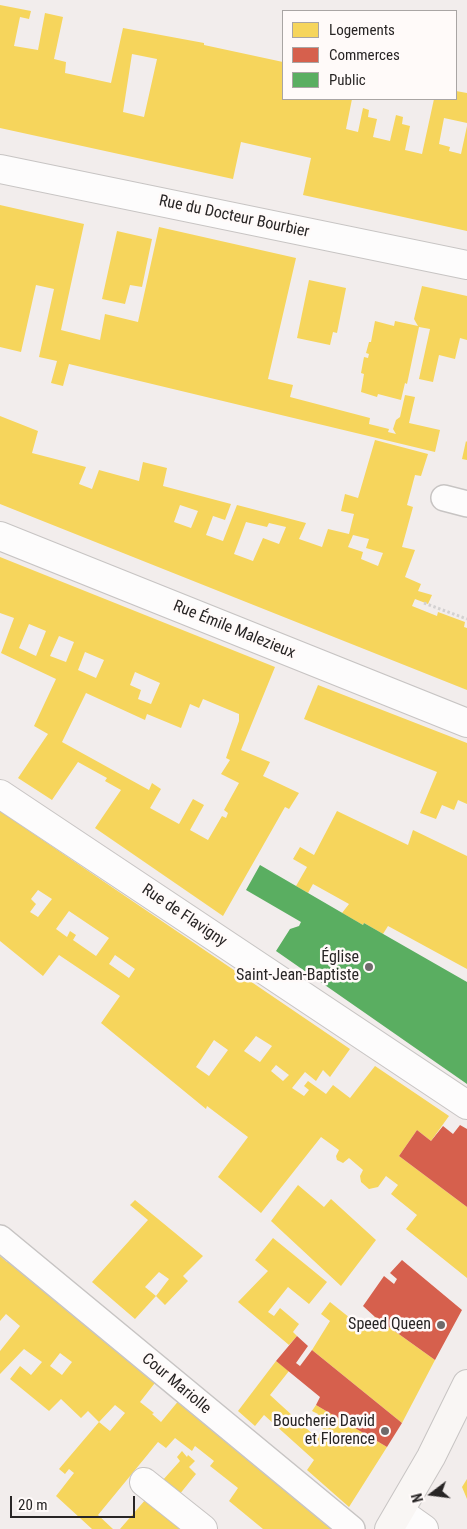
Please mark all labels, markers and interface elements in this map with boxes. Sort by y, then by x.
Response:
legend [282,10,457,100]
text: Logements [329,21,395,39]
text: Commerces [329,46,400,64]
text: Public [329,71,366,89]
street label: Rue du Docteur Bourbier [157,192,311,242]
street label: Rue Émile Malezieux [170,597,298,663]
street label: Rue de Flavigny [138,881,230,951]
place label: Église Saint-Jean-Baptiste [236,948,359,986]
marker: Église Saint-Jean-Baptiste [363,961,375,973]
place label: Speed Queen [348,1315,431,1335]
marker: Speed Queen [435,1319,447,1331]
street label: Cour Mariolle [137,1349,215,1419]
place label: Boucherie David et Florence [273,1412,375,1450]
marker: Boucherie David et Florence [379,1425,391,1437]
north arrow [407,1469,457,1519]
scale bar [12,1486,138,1518]
text: N [409,1492,426,1504]
text: 20 m [18,1496,48,1514]

